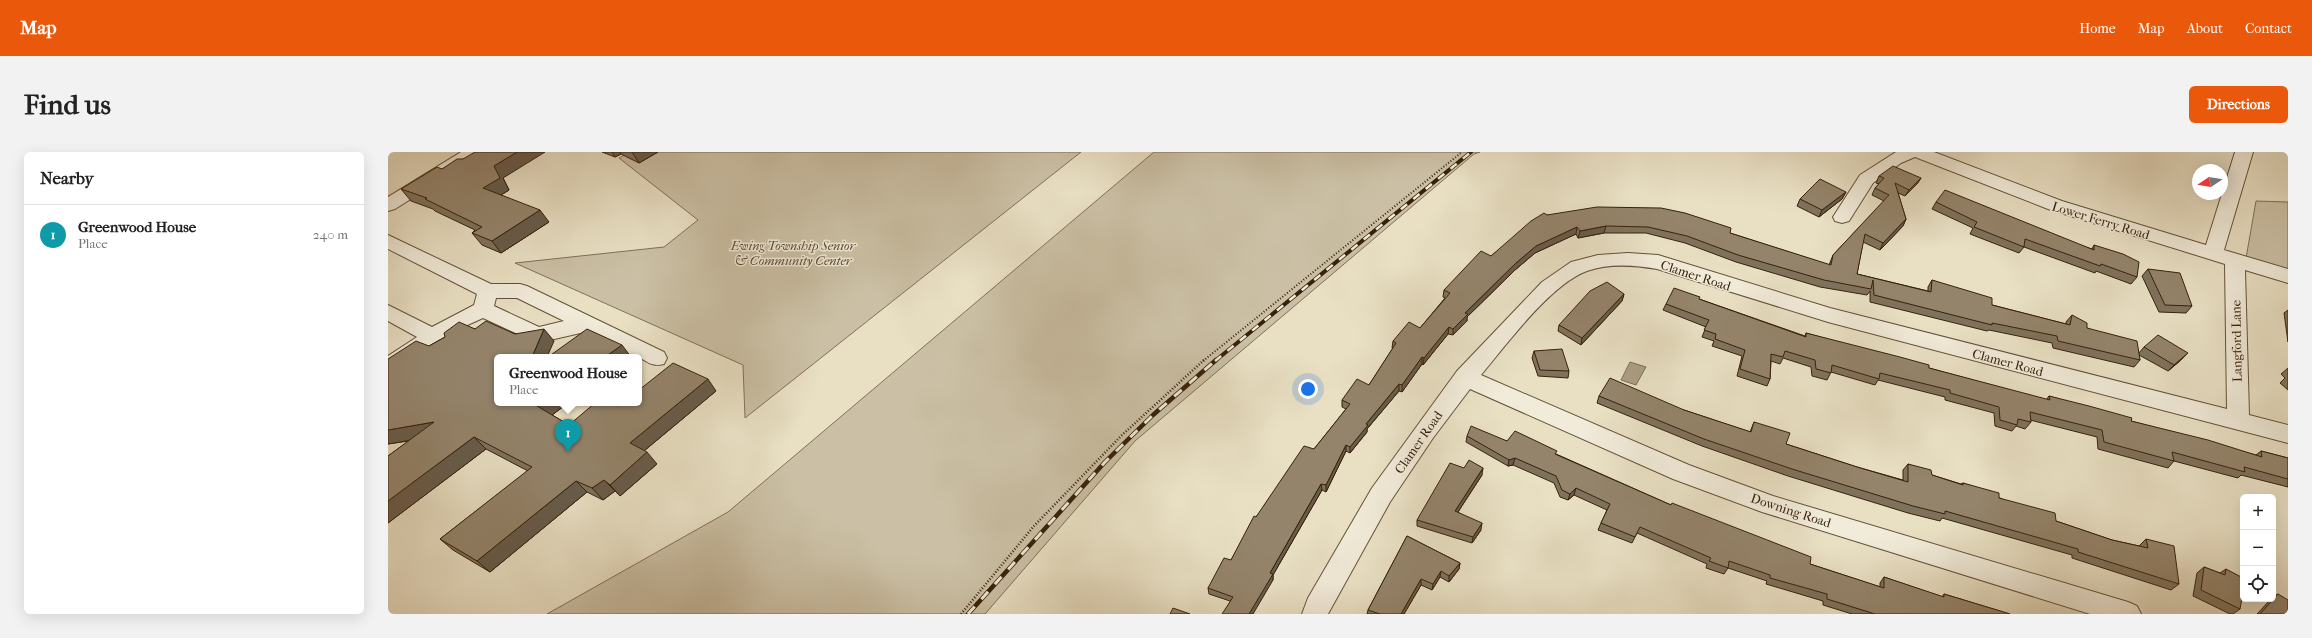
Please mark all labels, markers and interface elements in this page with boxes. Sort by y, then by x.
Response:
text: Map [20,17,56,39]
text: Home [2079,20,2116,37]
text: Map [2138,20,2165,37]
text: About [2187,20,2223,37]
text: Contact [2245,20,2292,37]
button: Directions [2189,86,2288,123]
text: Find us [24,88,111,121]
north arrow [2192,164,2228,200]
text: Nearby [40,168,94,188]
street label: Lower Ferry Road [2050,198,2152,243]
text: Greenwood House [78,218,196,236]
text: 1 [51,227,55,242]
text: 240 m [313,227,348,242]
text: Place [78,236,108,251]
park label: Ewing Township Senior & Community Center [730,238,856,268]
street label: Clamer Road [1659,257,1734,294]
street label: Langford Lane [2228,299,2245,382]
street label: Clamer Road [1971,346,2046,379]
popup [494,354,642,406]
text: Greenwood House [509,364,627,382]
your location [1298,379,1318,399]
text: Place [509,382,539,397]
street label: Clamer Road [1391,407,1446,476]
pin: 1 [555,419,581,452]
street label: Downing Road [1749,490,1834,531]
map controls [2240,494,2276,602]
button: + [2240,494,2276,530]
button: − [2240,530,2276,566]
button: locate [2240,566,2276,602]

